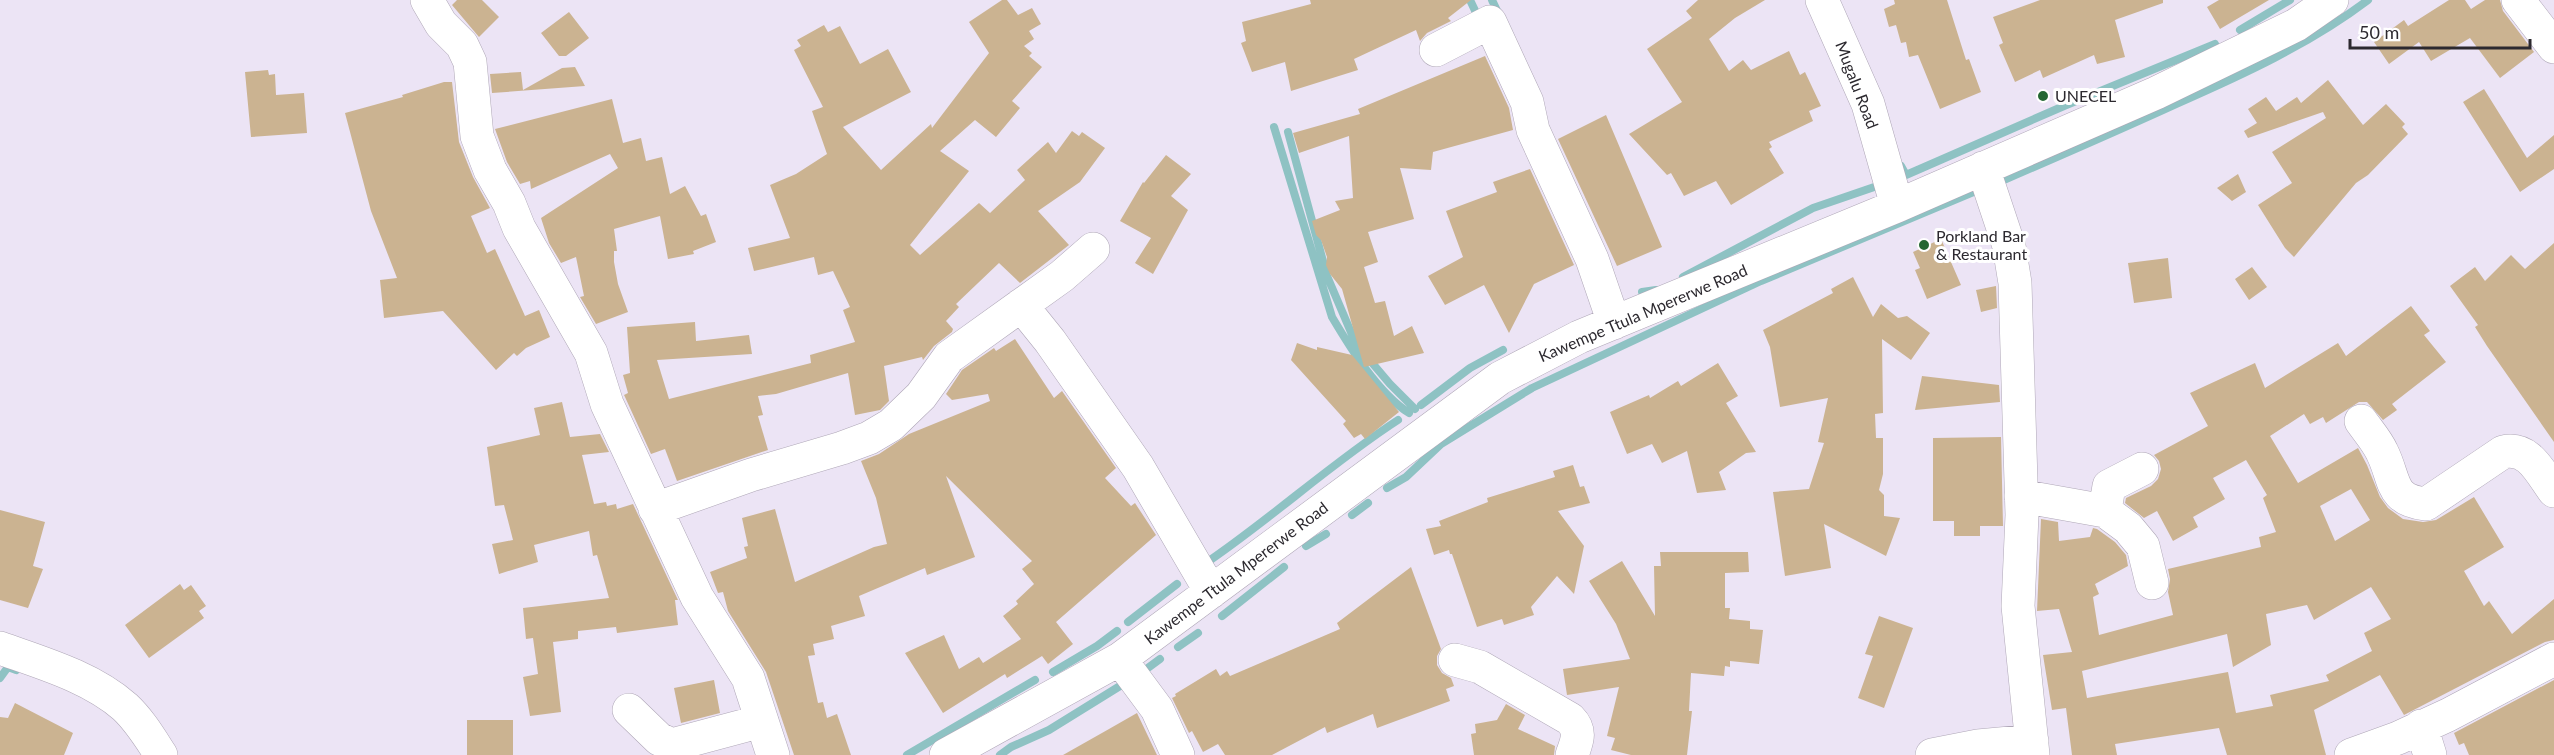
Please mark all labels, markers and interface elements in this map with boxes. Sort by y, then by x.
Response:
scale bar [2350,12,2530,50]
text: 50 m [2359,21,2399,43]
street label: Mugalu Road [1832,38,1883,131]
place label: UNECEL [2055,86,2116,105]
marker: UNECEL [2036,89,2050,103]
place label: Porkland Bar & Restaurant [1936,226,2027,263]
marker: Porkland Bar & Restaurant [1917,238,1931,252]
street label: Kawempe Ttula Mpererwe Road [1536,260,1750,365]
street label: Kawempe Ttula Mpererwe Road [1140,497,1331,648]

